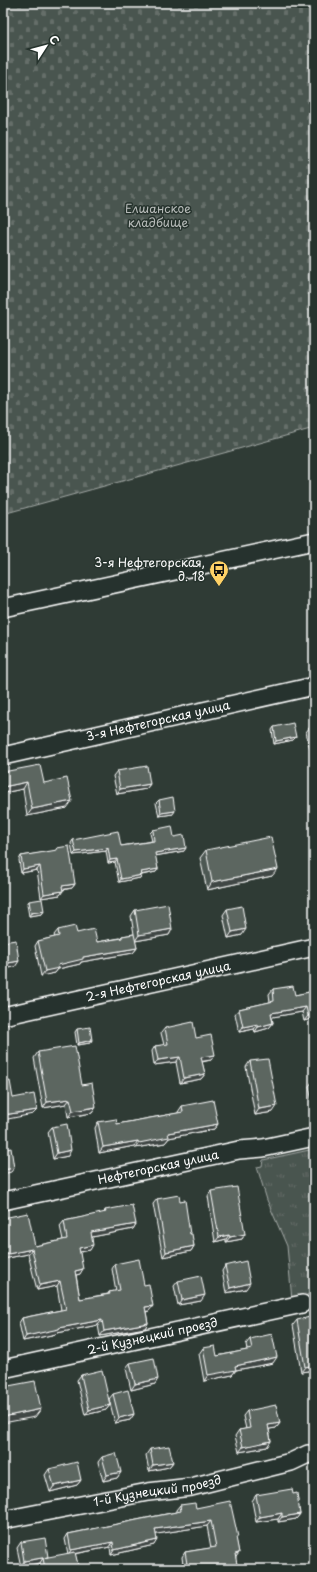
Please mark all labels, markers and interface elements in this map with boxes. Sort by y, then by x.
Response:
north arrow [26,26,66,66]
text: С [45,31,64,48]
park label: Елшанское кладбище [125,199,191,231]
place label: 3-я Нефтегорская, д. 18 [94,553,205,585]
bus stop icon: 3-я Нефтегорская, д. 18 [208,559,230,587]
street label: 3-я Нефтегорская улица [84,695,232,745]
street label: 2-я Нефтегорская улица [84,956,232,1005]
street label: Нефтегорская улица [96,1145,221,1188]
street label: 2-й Кузнецкий проезд [85,1313,219,1358]
street label: 1-й Кузнецкий проезд [91,1470,223,1510]

